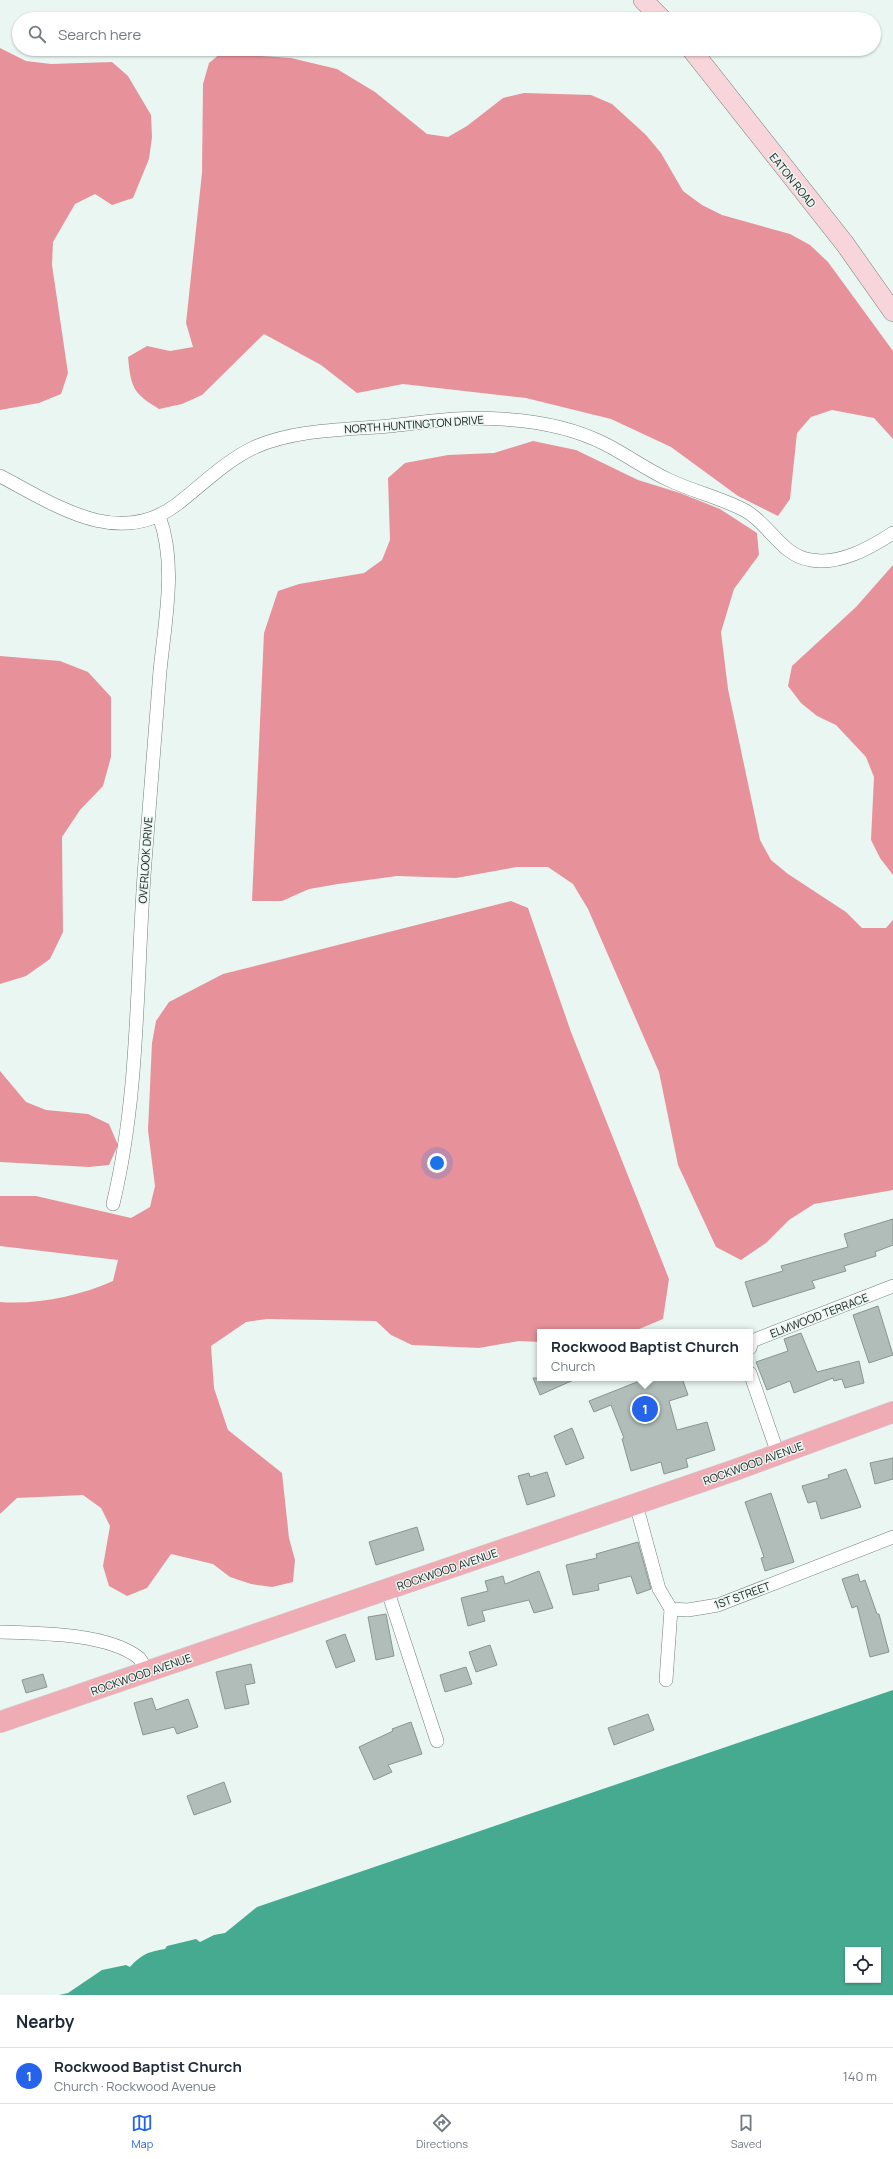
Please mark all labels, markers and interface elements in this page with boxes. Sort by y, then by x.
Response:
search box [12,12,881,56]
icon: search [26,23,48,45]
text: Search here [58,24,141,45]
street label: EATON ROAD [766,150,820,210]
street label: NORTH HUNTINGTON DRIVE [344,412,484,436]
street label: OVERLOOK DRIVE [134,816,156,904]
your location [427,1153,447,1173]
street label: ELMWOOD TERRACE [768,1289,870,1341]
popup [537,1329,753,1381]
text: Rockwood Baptist Church [551,1336,739,1357]
text: Church [551,1357,595,1375]
pin: 1 [632,1394,658,1424]
street label: ROCKWOOD AVENUE [701,1438,805,1488]
street label: ROCKWOOD AVENUE [395,1545,499,1593]
street label: 1ST STREET [712,1578,773,1612]
street label: ROCKWOOD AVENUE [89,1650,193,1698]
map controls [845,1947,881,1983]
button: locate [845,1947,881,1983]
text: Nearby [16,2010,74,2033]
text: Rockwood Baptist Church [54,2056,242,2077]
text: 1 [26,2067,32,2085]
text: 140 m [843,2067,877,2085]
text: Church · Rockwood Avenue [54,2077,216,2095]
tab: Map [131,2112,153,2151]
tab: Directions [416,2112,468,2151]
tab: Saved [731,2112,762,2151]

